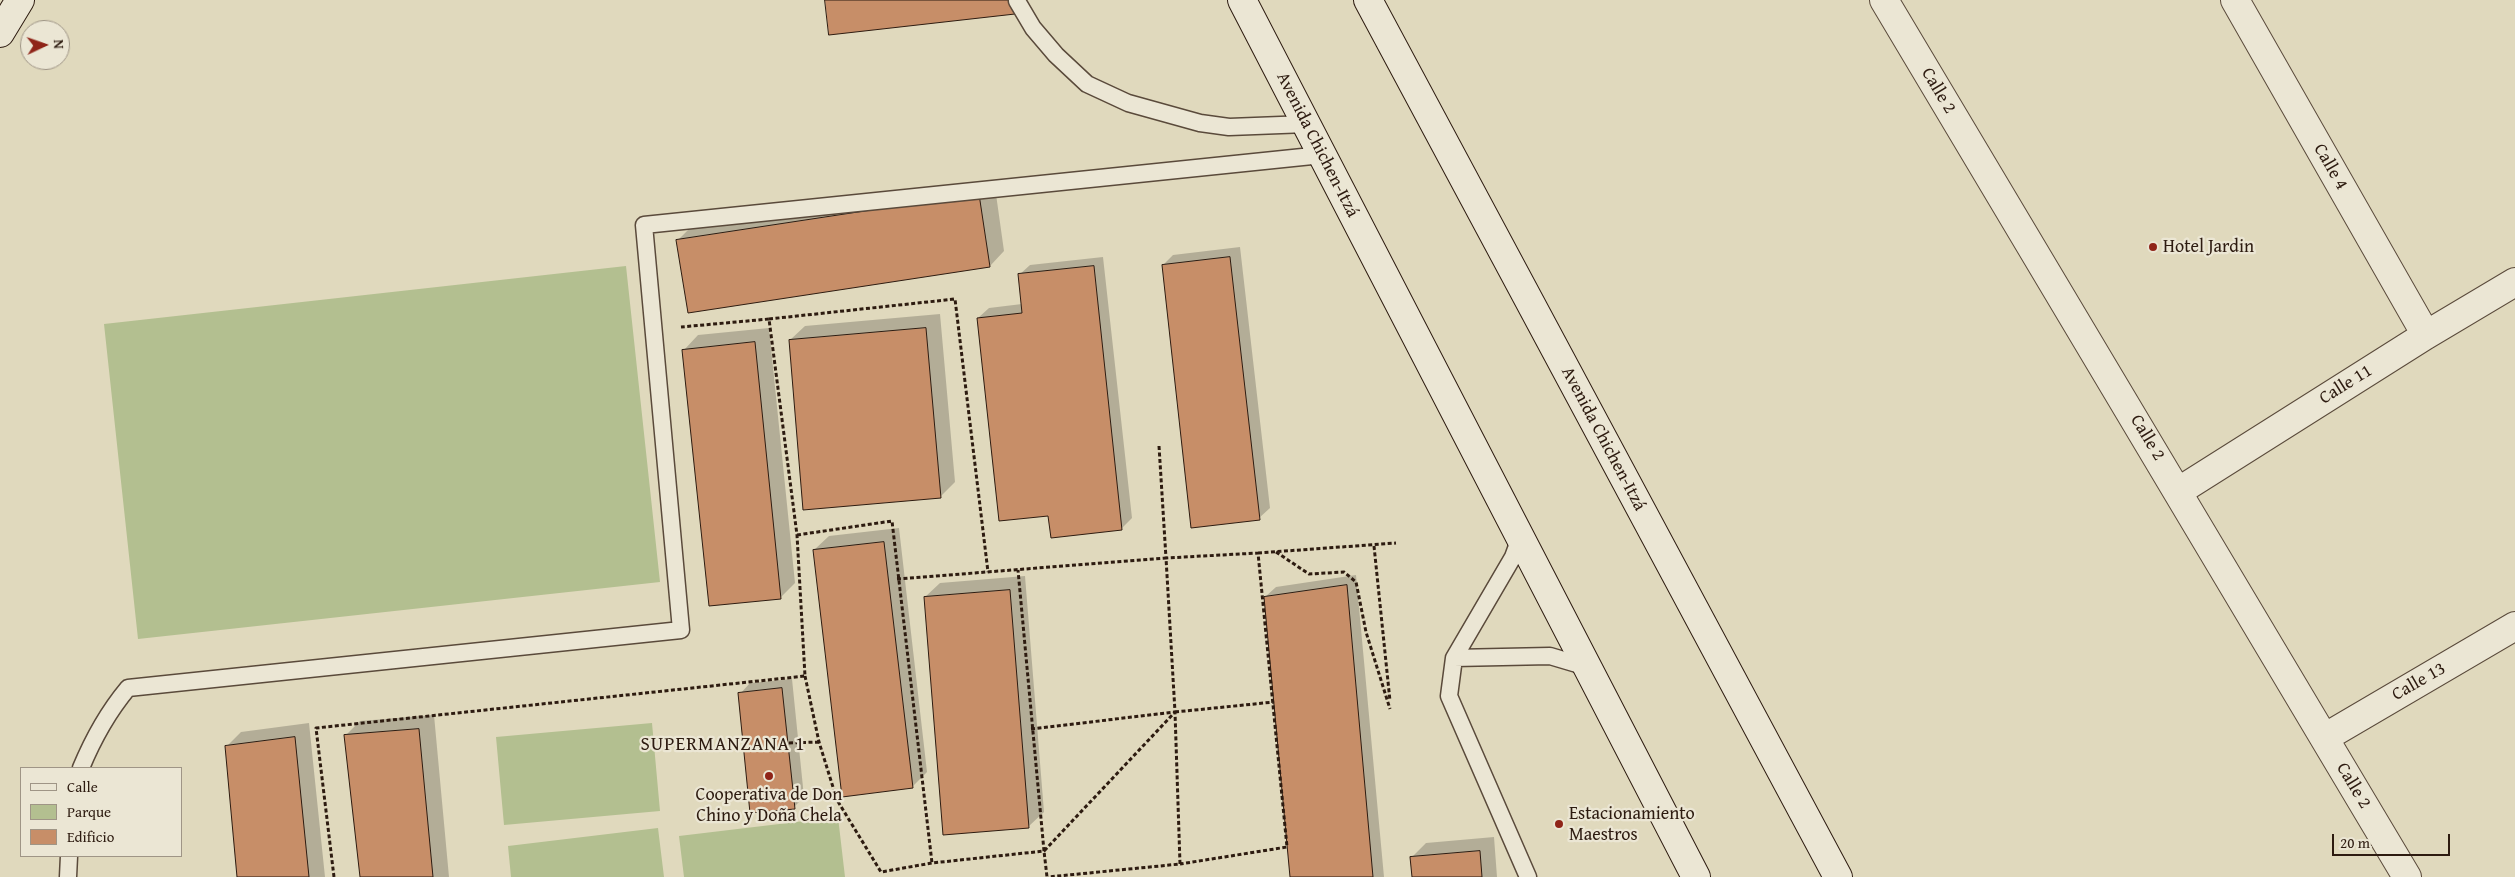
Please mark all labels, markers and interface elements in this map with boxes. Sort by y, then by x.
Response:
north arrow [20,20,70,70]
text: N [49,39,69,49]
street label: Calle 2 [1916,64,1960,118]
street label: Avenida Chichen-Itzá [1271,69,1363,221]
street label: Calle 4 [2308,140,2352,194]
place label: Hotel Jardin [2163,236,2254,258]
marker: Hotel Jardin [2147,241,2159,253]
street label: Calle 11 [2316,360,2376,410]
street label: Avenida Chichen-Itzá [1556,363,1650,515]
street label: Calle 2 [2125,411,2169,465]
street label: Calle 13 [2388,658,2450,706]
district label: SUPERMANZANA 1 [639,734,807,756]
street label: Calle 2 [2331,759,2375,813]
legend [20,767,182,857]
marker: Cooperativa de Don Chino y Doña Chela [763,770,775,782]
text: Calle [67,776,98,797]
place label: Cooperativa de Don Chino y Doña Chela [696,784,842,826]
text: Parque [67,801,111,822]
place label: Estacionamiento Maestros [1569,803,1695,846]
marker: Estacionamiento Maestros [1553,818,1565,830]
scale bar [2335,824,2452,856]
text: Edificio [67,826,114,847]
text: 20 m [2340,832,2370,853]

